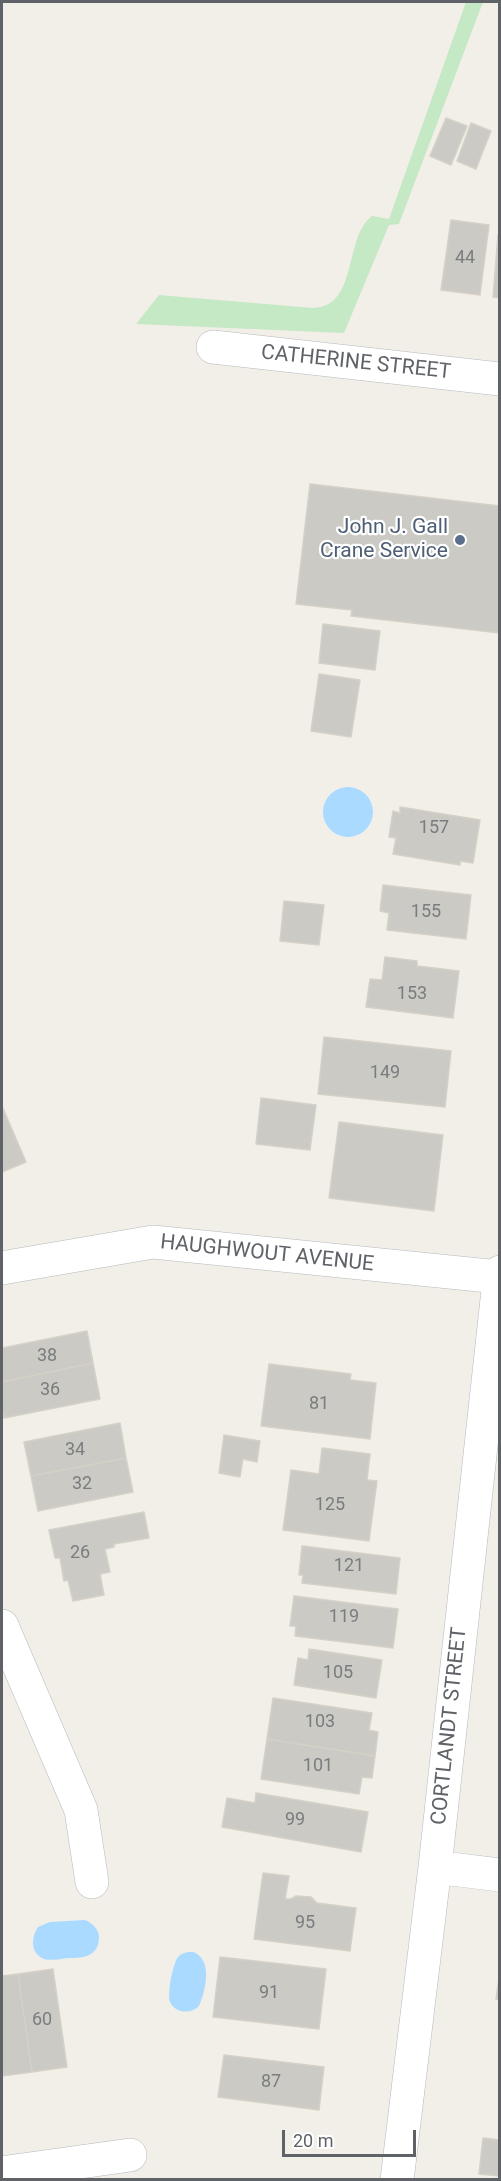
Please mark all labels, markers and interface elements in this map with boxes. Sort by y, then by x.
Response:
house number: 44 [455,247,475,269]
street label: CATHERINE STREET [260,340,452,386]
place label: John J. Gall Crane Service [320,515,448,565]
marker: John J. Gall Crane Service [453,533,467,547]
house number: 157 [419,817,449,839]
house number: 155 [411,901,441,923]
house number: 153 [397,983,427,1005]
house number: 149 [370,1062,400,1084]
street label: HAUGHWOUT AVENUE [159,1230,375,1278]
house number: 38 [37,1345,57,1367]
house number: 36 [40,1379,60,1401]
house number: 81 [309,1393,329,1415]
house number: 34 [65,1439,85,1461]
house number: 32 [72,1473,92,1495]
house number: 125 [315,1494,345,1516]
house number: 26 [70,1542,90,1564]
house number: 121 [334,1555,364,1577]
house number: 119 [329,1606,359,1628]
street label: CORTLANDT STREET [427,1626,473,1826]
house number: 105 [323,1662,353,1684]
house number: 103 [305,1711,335,1733]
house number: 101 [303,1755,333,1777]
house number: 99 [285,1809,305,1831]
house number: 95 [295,1912,315,1934]
house number: 91 [259,1982,279,2004]
house number: 60 [32,2009,52,2031]
house number: 87 [261,2071,281,2093]
scale bar [285,2118,418,2156]
text: 20 m [293,2130,333,2151]

